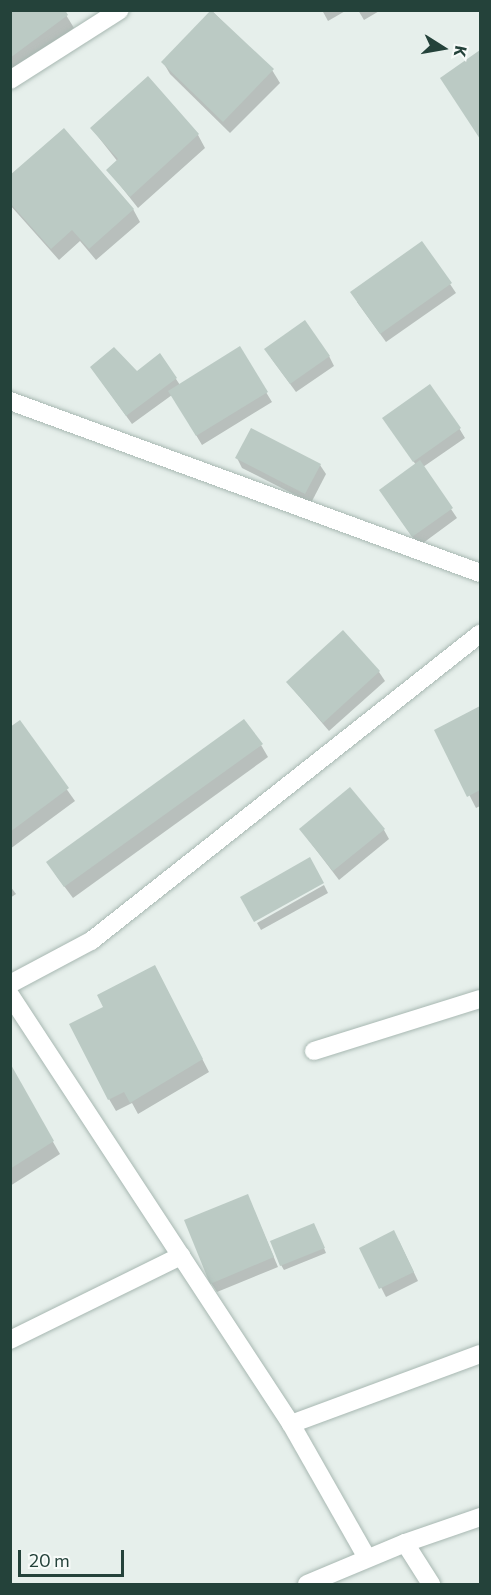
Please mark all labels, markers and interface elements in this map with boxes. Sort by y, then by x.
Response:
north arrow [413,18,473,78]
text: K [451,44,472,59]
scale bar [21,1538,128,1576]
text: 20 m [29,1549,70,1571]

